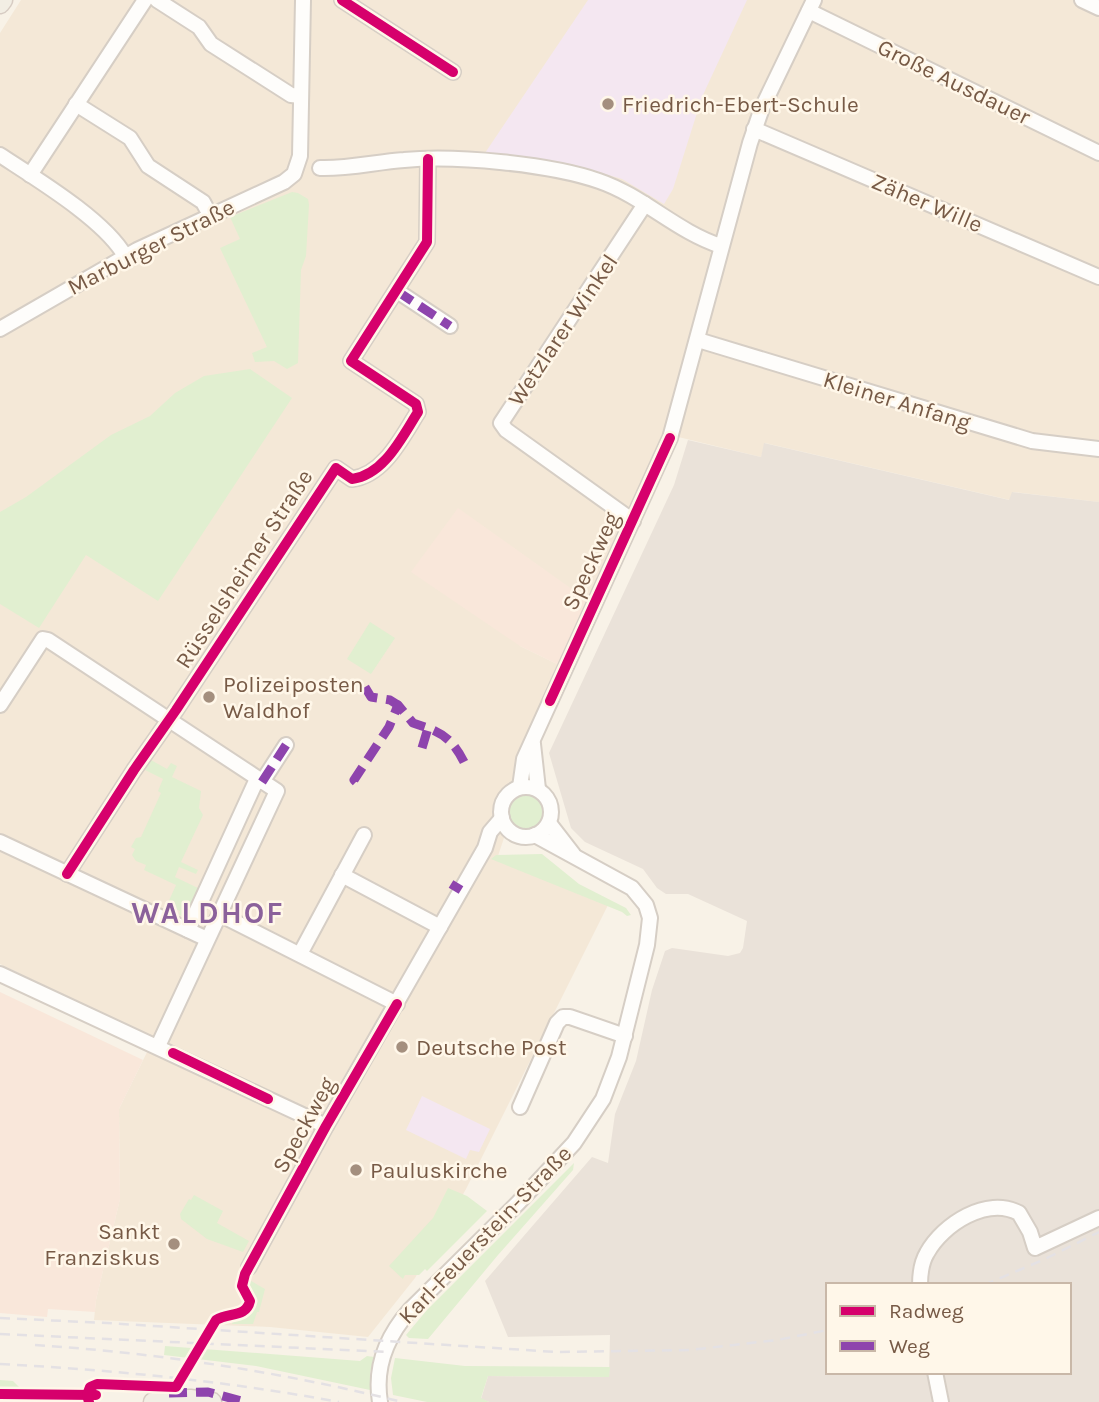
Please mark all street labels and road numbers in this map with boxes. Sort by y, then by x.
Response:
street label: Große Ausdauer [873,33,1035,131]
street label: Zäher Wille [867,168,987,238]
street label: Marburger Straße [63,193,239,301]
street label: Wetzlarer Winkel [502,249,624,411]
street label: Kleiner Anfang [820,366,974,436]
street label: Rüsselsheimer Straße [170,465,318,673]
street label: Speckweg [556,508,626,614]
street label: Speckweg [267,1072,341,1178]
street label: Karl-Feuerstein-Straße [393,1140,577,1330]

